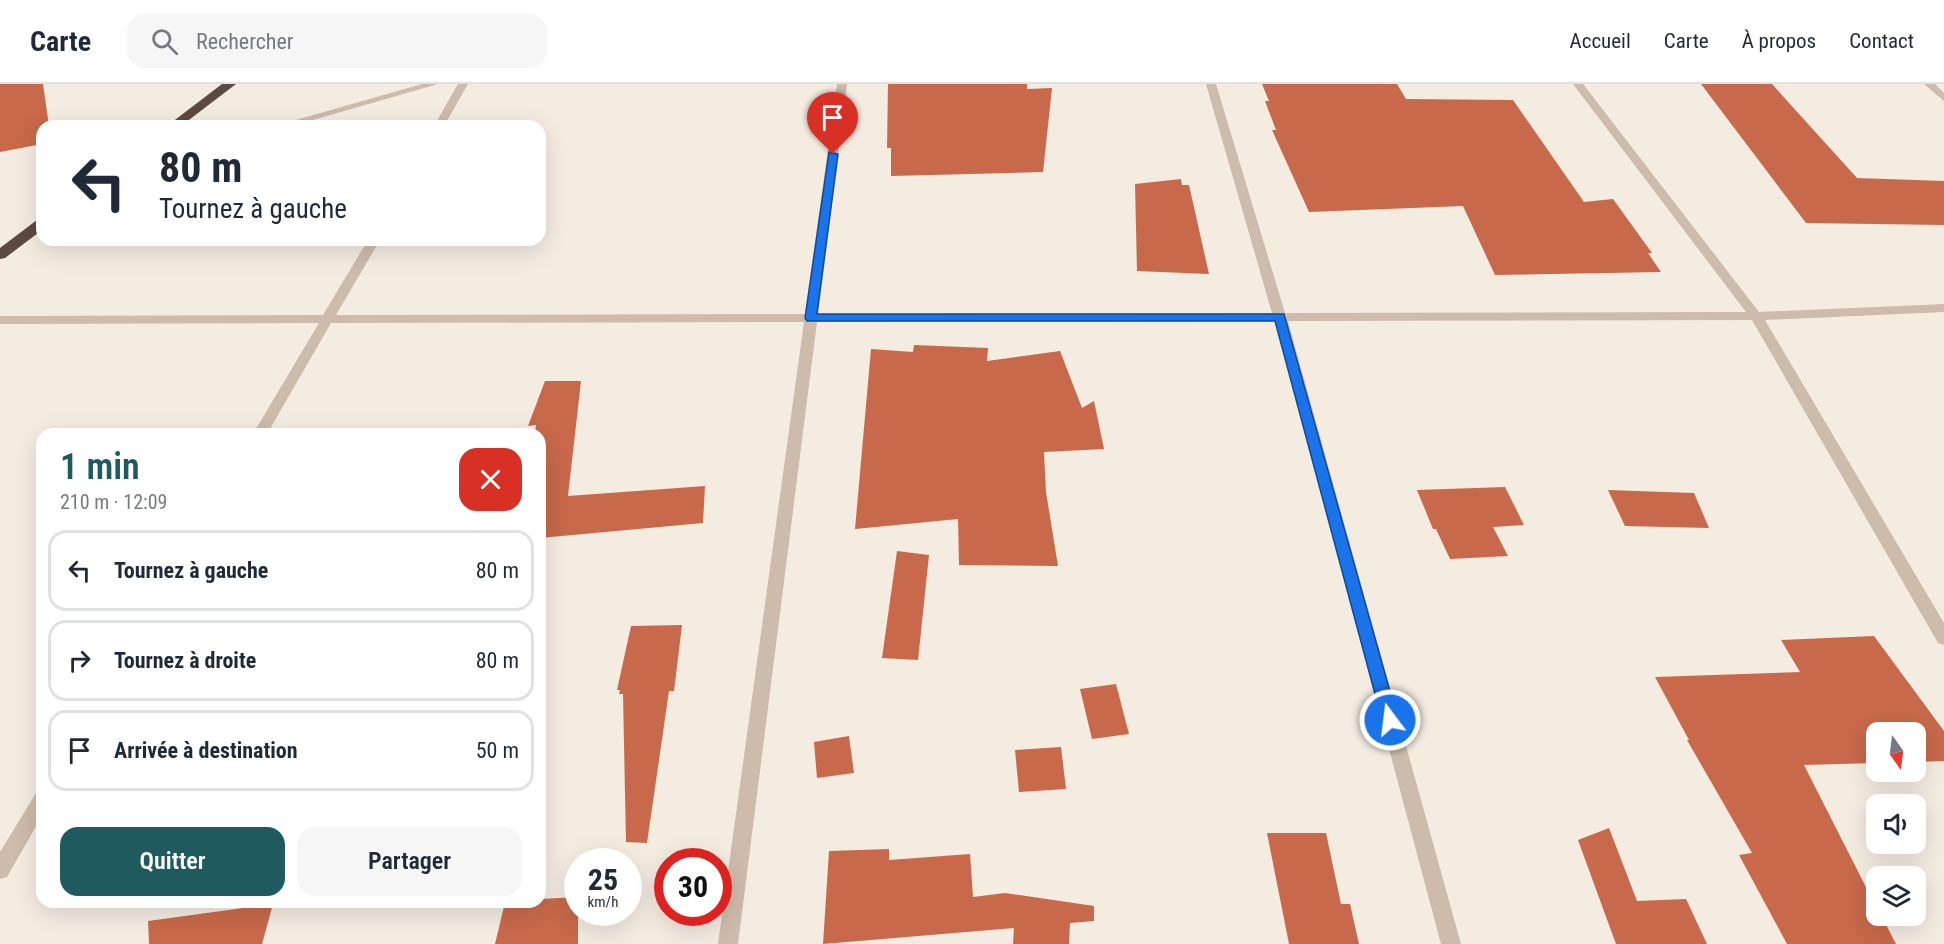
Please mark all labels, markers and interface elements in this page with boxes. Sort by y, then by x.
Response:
search box [127,14,547,68]
text: Carte [30,25,91,58]
icon: search [148,25,181,58]
text: Rechercher [196,29,293,54]
text: Accueil [1570,29,1631,53]
text: Carte [1664,29,1709,53]
text: À propos [1742,29,1816,53]
text: Contact [1849,29,1914,53]
pin [807,92,858,154]
icon: arrive [816,101,849,134]
text: 80 m [159,143,242,192]
icon: left [60,144,138,222]
text: Tournez à gauche [159,193,347,225]
text: 1 min [60,446,140,488]
button: close [459,448,522,511]
text: 210 m · 12:09 [60,490,167,514]
icon: left [63,554,96,587]
text: Tournez à gauche [114,558,268,583]
text: 80 m [476,558,519,583]
icon: right [63,644,96,677]
text: Tournez à droite [114,648,256,673]
text: 80 m [476,648,519,673]
position arrow [1358,688,1422,752]
north arrow [1866,722,1926,782]
map controls [1866,722,1926,926]
icon: arrive [63,734,96,767]
text: Arrivée à destination [114,738,298,763]
text: 50 m [476,738,519,763]
button: sound [1866,794,1926,854]
button: Quitter [60,827,285,896]
button: Partager [297,827,522,896]
speed limit sign: 30 [654,848,732,926]
text: 25 [588,862,618,897]
button: layers [1866,866,1926,926]
text: km/h [588,893,618,911]

